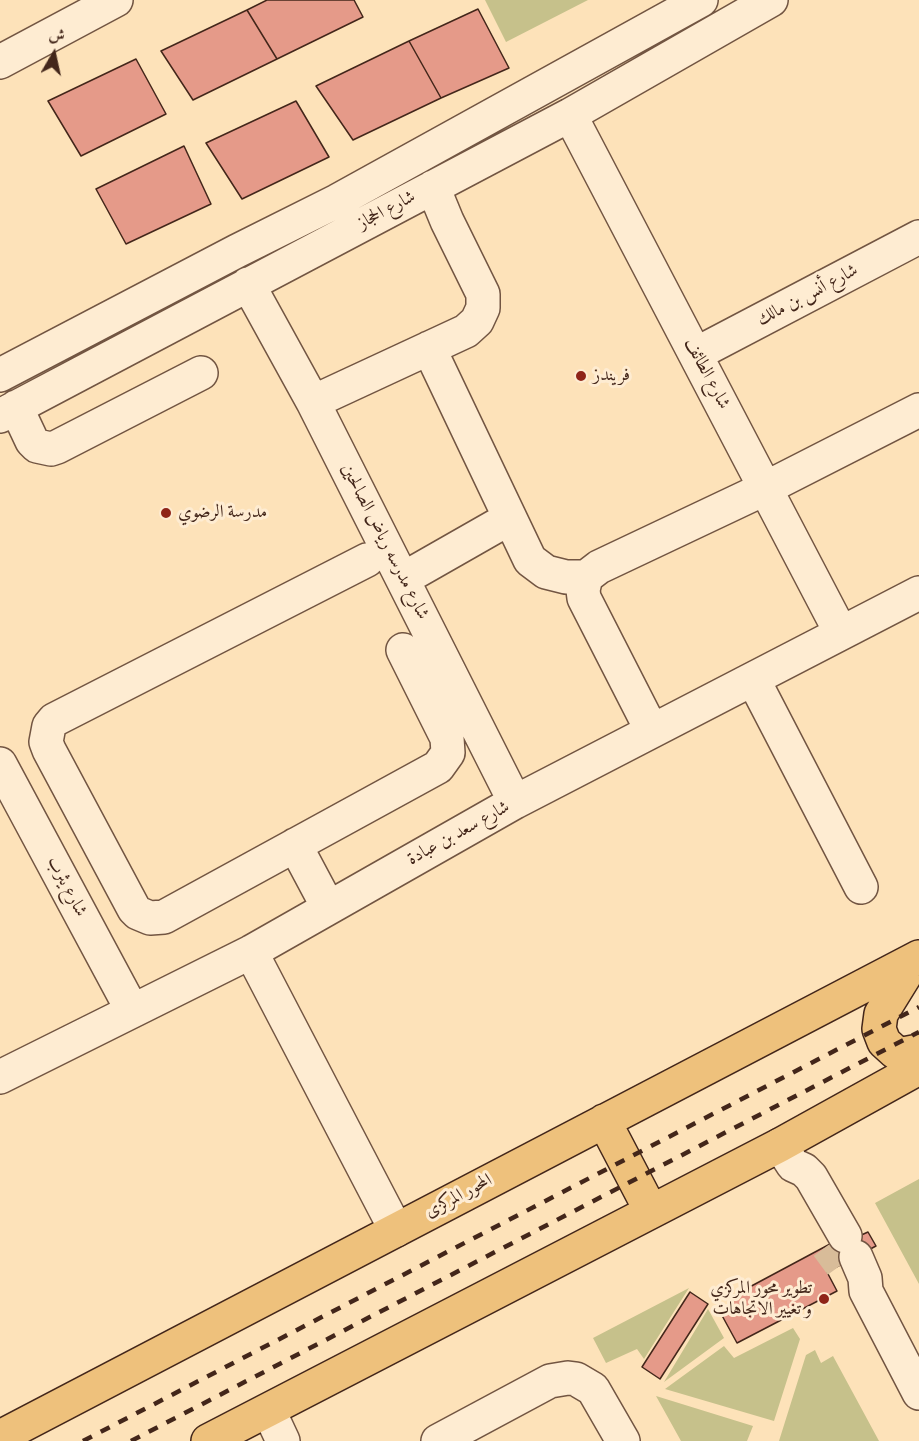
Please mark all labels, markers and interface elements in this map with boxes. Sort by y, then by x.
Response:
north arrow [24,24,84,84]
text: ش [47,25,66,47]
street label: شارع الحجاز [354,187,420,235]
street label: شارع أنس بن مالك [754,260,862,332]
street label: شارع الطائف [678,335,734,413]
place label: فريندز [593,365,630,387]
marker: فريندز [574,369,588,383]
street label: شارع مدرسه رياض الصالحين [335,460,433,624]
place label: مدرسة الرضوي [178,502,267,524]
marker: مدرسة الرضوي [159,506,173,520]
street label: شارع سعد بن عبادة [404,797,514,871]
street label: شارع يثرب [41,853,91,921]
street label: المحور المركزى [422,1170,496,1224]
place label: تطوير محور المركزي و تغيير الاتجاهات [710,1278,812,1320]
marker: تطوير محور المركزي و تغيير الاتجاهات [817,1292,831,1306]

